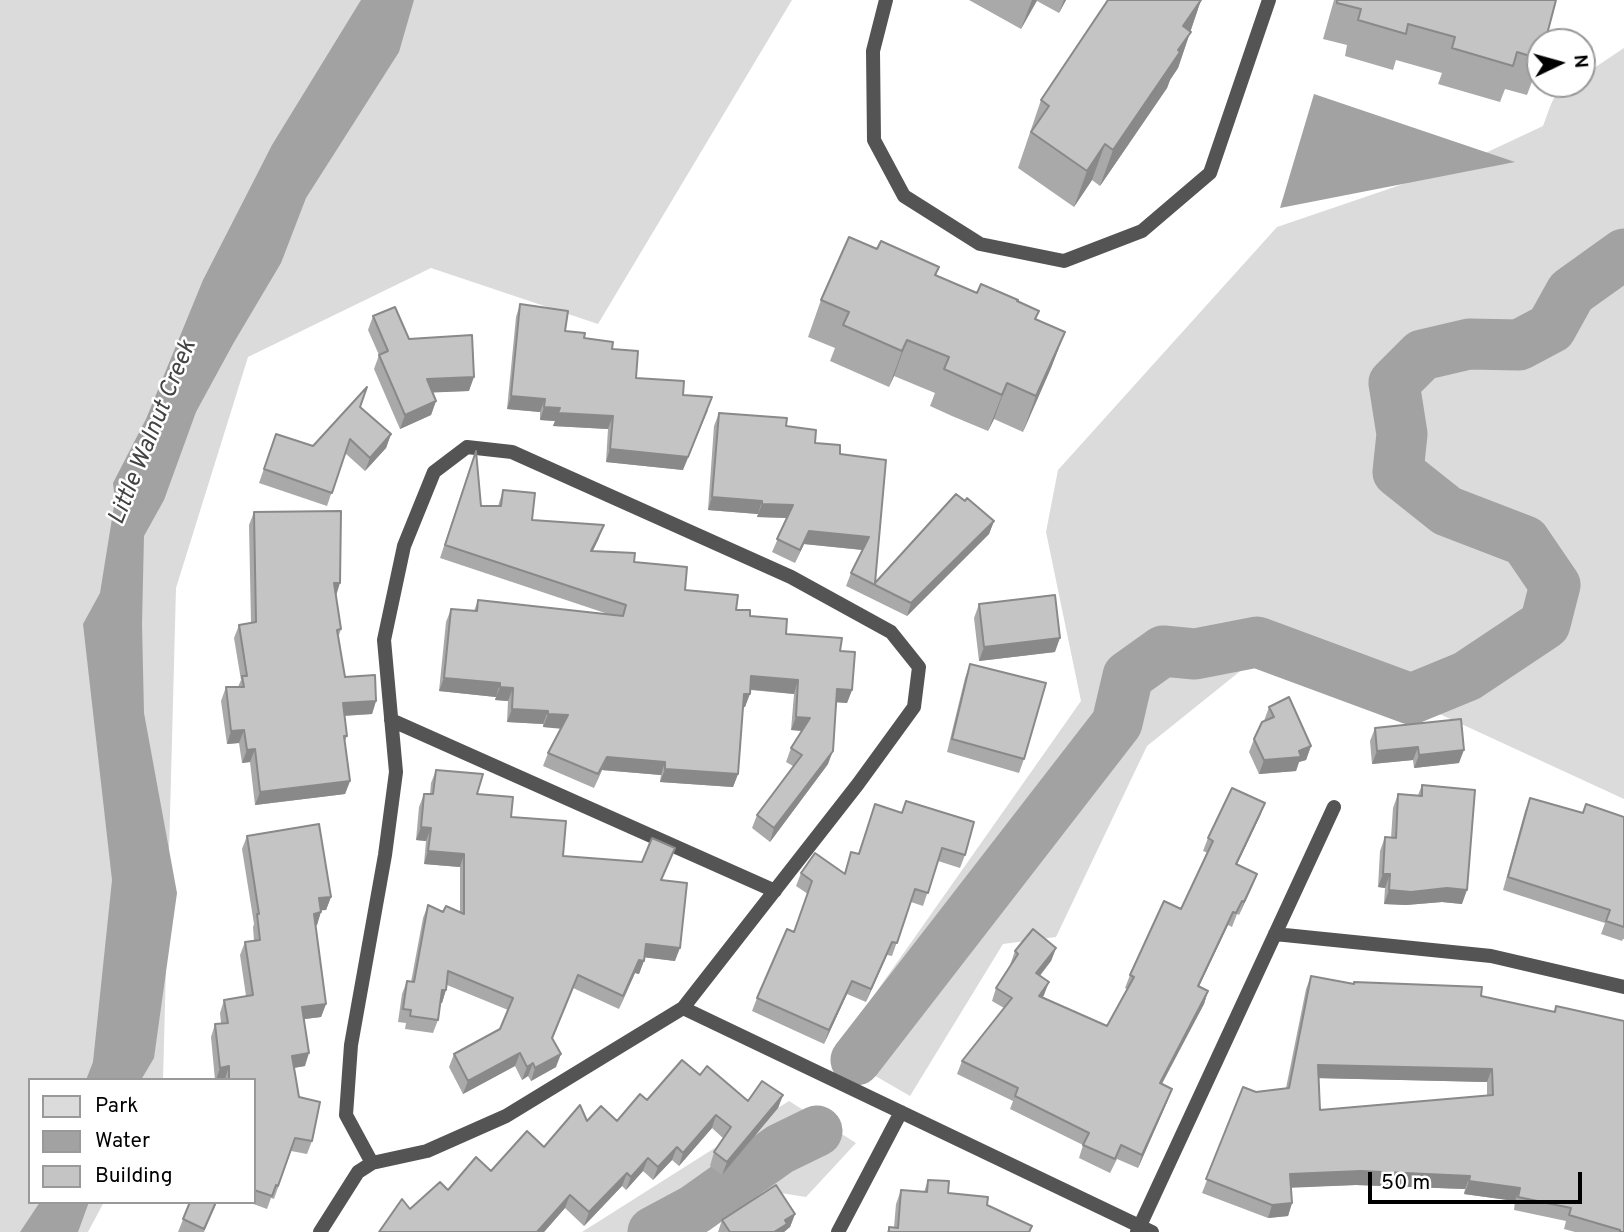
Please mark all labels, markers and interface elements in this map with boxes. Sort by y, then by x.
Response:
north arrow [1526,28,1596,98]
text: N [1567,53,1592,69]
water label: Little Walnut Creek [104,337,204,529]
legend [28,1078,256,1204]
text: Park [95,1093,138,1120]
text: Water [95,1128,150,1155]
scale bar [1372,1158,1586,1202]
text: Building [95,1163,173,1190]
text: 50 m [1381,1170,1430,1197]

